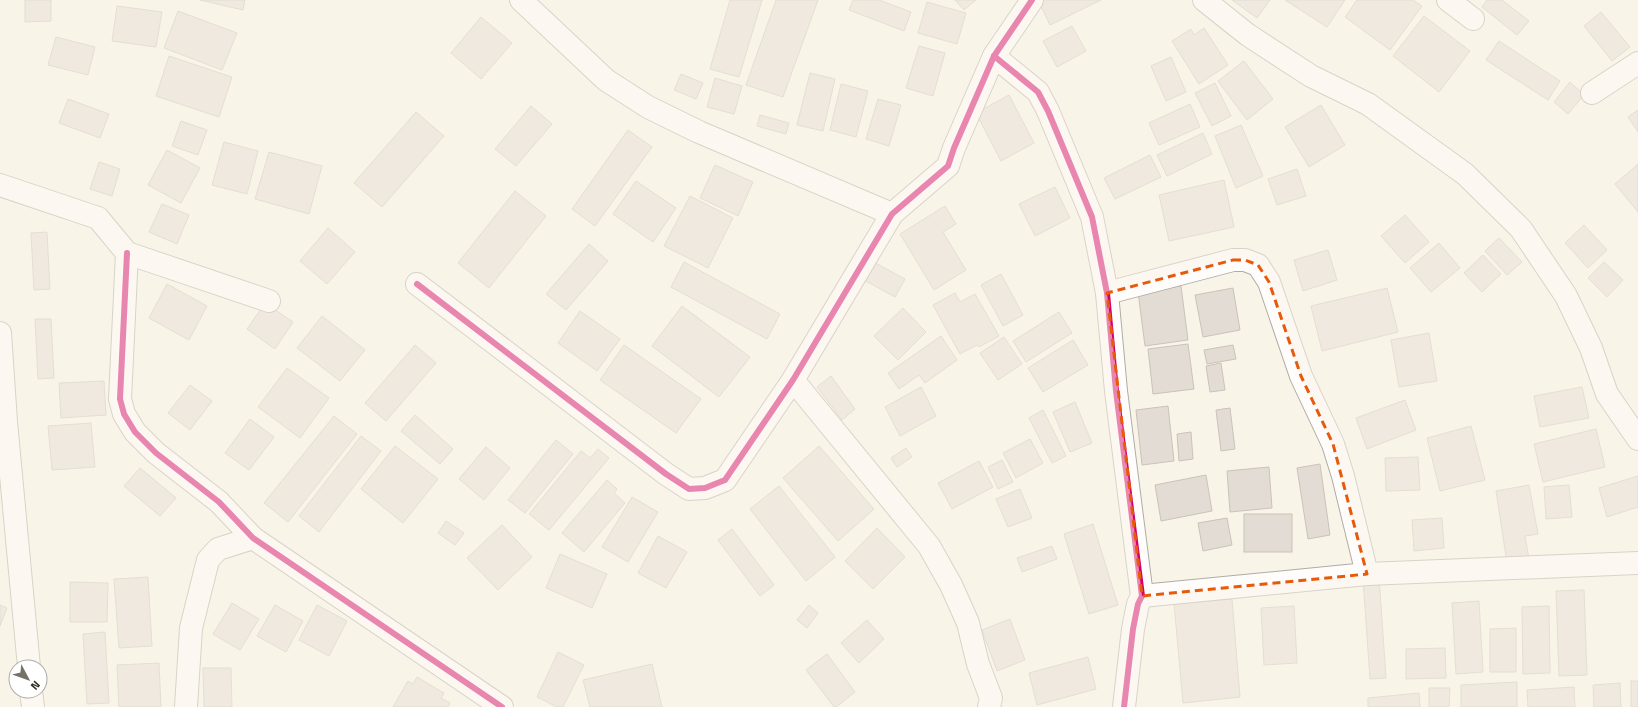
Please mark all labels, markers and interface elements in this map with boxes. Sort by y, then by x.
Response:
north arrow [8,659,48,699]
text: N [27,677,44,694]

